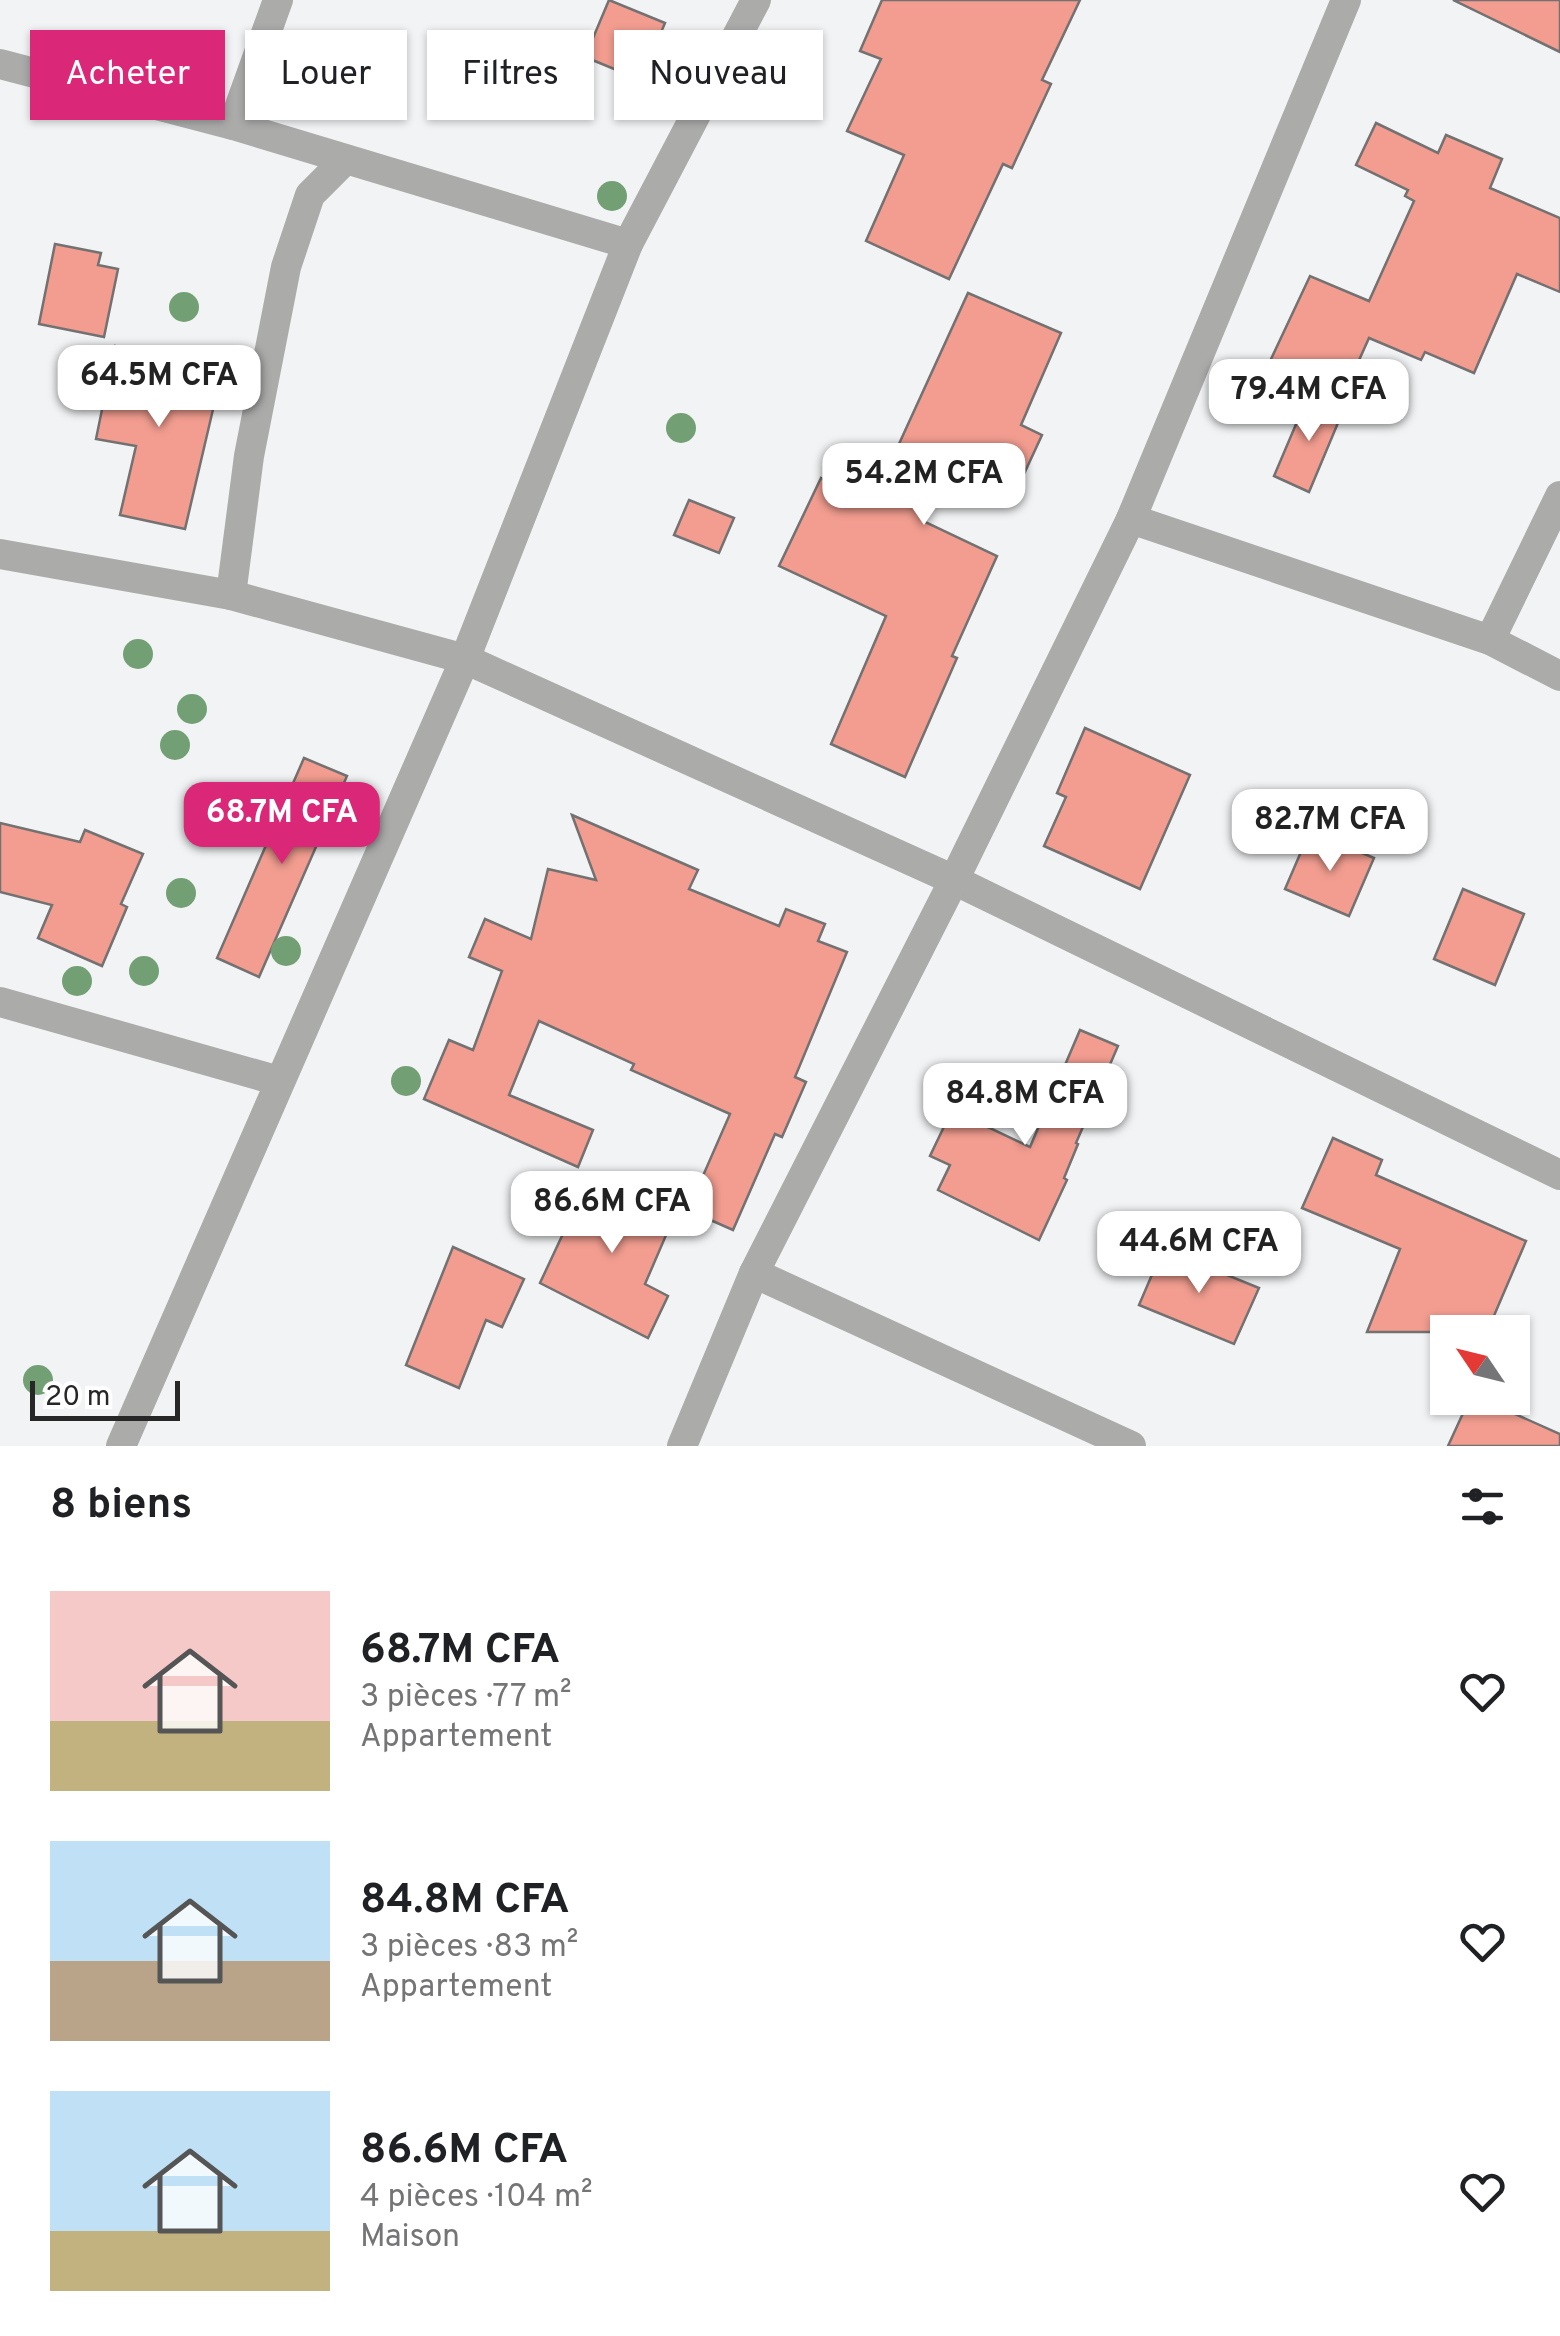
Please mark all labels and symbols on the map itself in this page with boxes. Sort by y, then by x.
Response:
pin: 64.5M CFA [45,345,273,430]
pin: 79.4M CFA [1195,359,1423,444]
pin: 54.2M CFA [810,443,1038,528]
pin: 68.7M CFA [168,782,396,867]
pin: 82.7M CFA [1216,789,1444,874]
pin: 84.8M CFA [911,1063,1139,1148]
pin: 86.6M CFA [498,1171,726,1256]
pin: 44.6M CFA [1085,1211,1313,1296]
north arrow [1430,1315,1530,1415]
scale bar [30,1376,180,1420]

